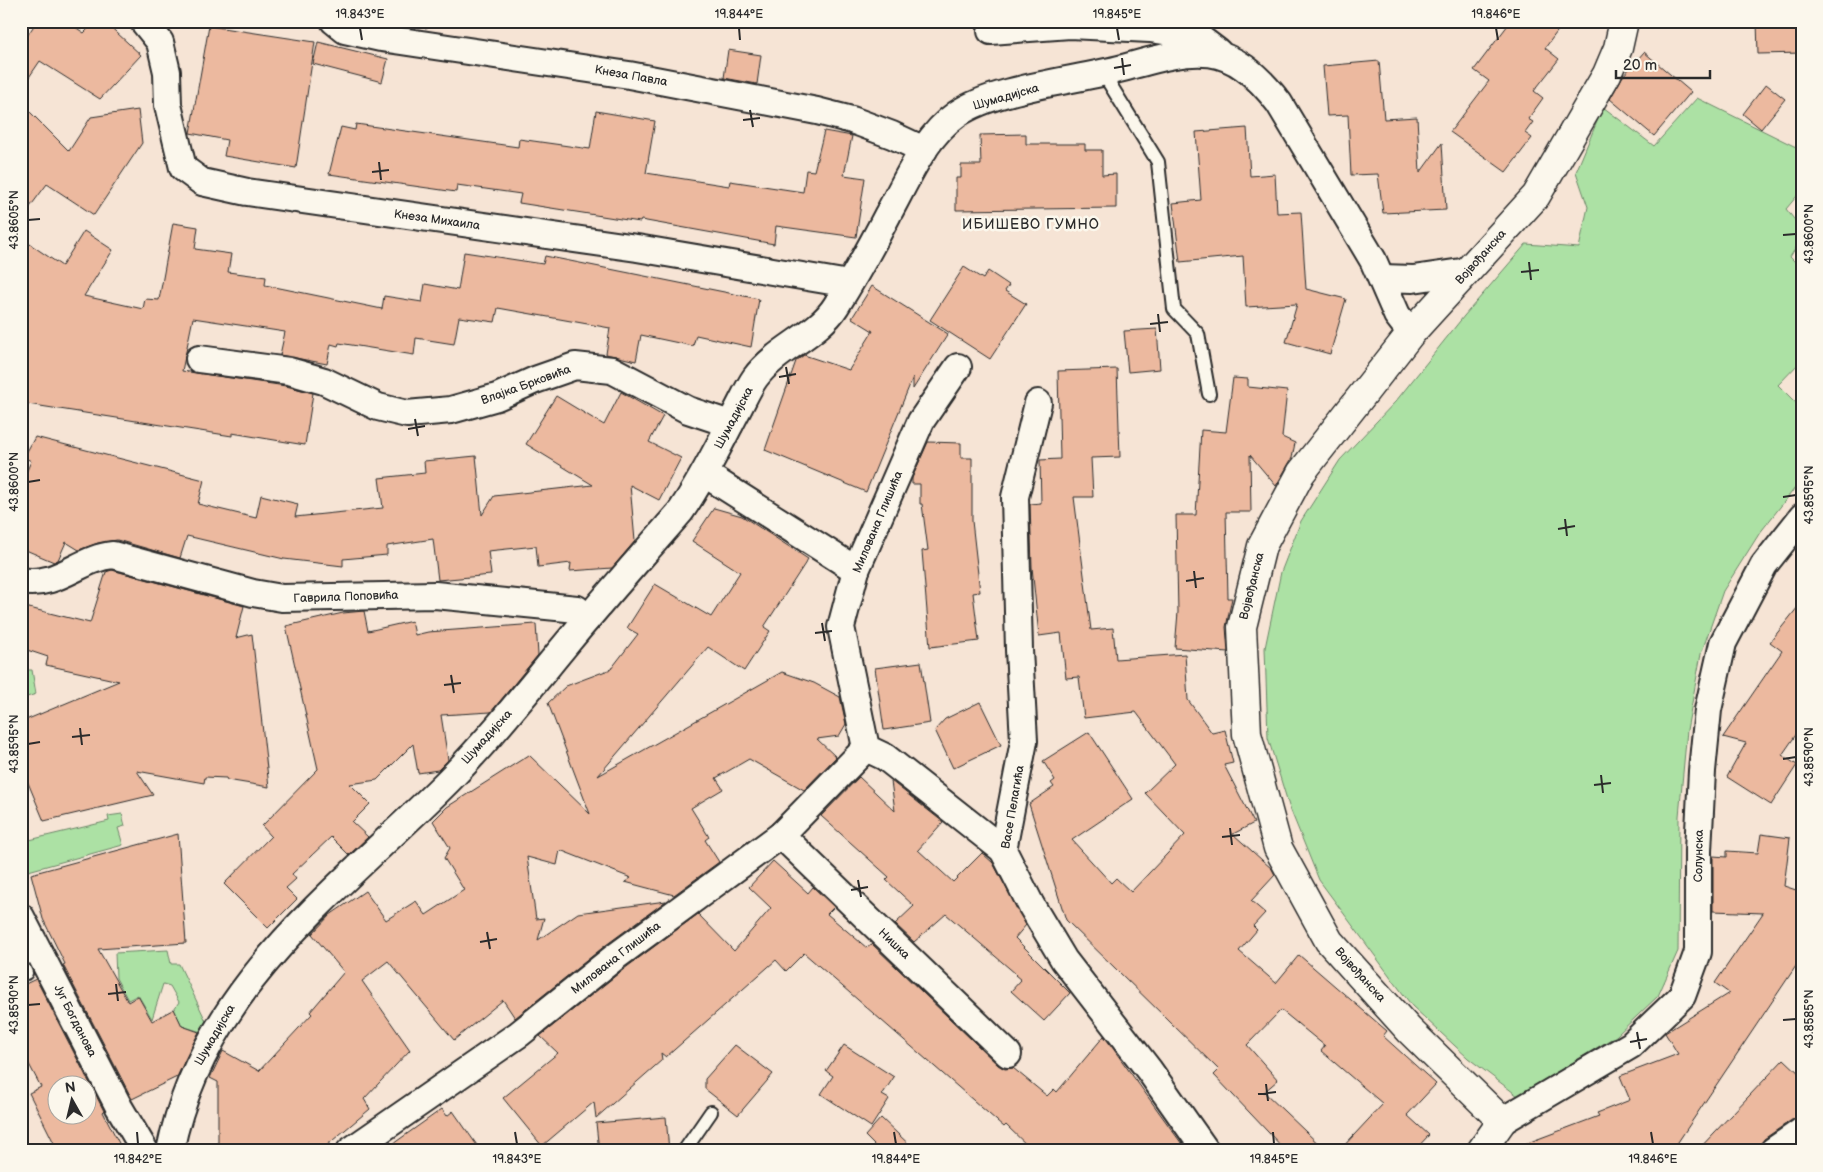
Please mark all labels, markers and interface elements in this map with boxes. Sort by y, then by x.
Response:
text: 19.843°E [336,7,384,22]
text: 19.844°E [715,7,763,22]
text: 19.845°E [1093,7,1141,22]
text: 19.846°E [1472,7,1520,22]
scale bar [1616,48,1709,80]
text: 20 m [1623,56,1657,75]
street label: Кнеза Павла [593,62,669,90]
street label: Шумадијска [971,80,1041,114]
text: 43.8605°N [7,190,22,250]
text: 43.8600°N [1802,204,1817,264]
street label: Кнеза Михаила [393,207,481,233]
district label: ИБИШЕВО ГУМНО [962,216,1100,233]
street label: Војвођанска [1452,226,1510,288]
street label: Влајка Брковића [479,362,573,408]
street label: Шумадијска [711,384,757,452]
text: 43.8600°N [7,452,22,512]
text: 43.8595°N [1802,465,1817,525]
street label: Милована Глишића [850,469,906,575]
street label: Војвођанска [1236,551,1268,621]
street label: Гаврила Поповића [293,588,399,606]
street label: Шумадијска [459,707,515,767]
text: 43.8595°N [7,714,22,774]
text: 43.8590°N [1802,727,1817,787]
street label: Васе Пелагића [998,764,1028,850]
street label: Солунска [1691,830,1707,882]
street label: Милована Глишића [568,918,664,998]
street label: Нишка [875,925,913,963]
street label: Војвођанска [1331,944,1389,1006]
text: 43.8590°N [7,975,22,1035]
street label: Југ Богданова [50,982,100,1060]
text: 43.8585°N [1802,989,1817,1049]
street label: Шумадијска [191,1002,239,1068]
north arrow [48,1074,98,1124]
text: N [64,1078,77,1097]
text: 19.842°E [114,1152,162,1167]
text: 19.843°E [493,1152,541,1167]
text: 19.844°E [872,1152,920,1167]
text: 19.845°E [1250,1152,1298,1167]
text: 19.846°E [1629,1152,1677,1167]

